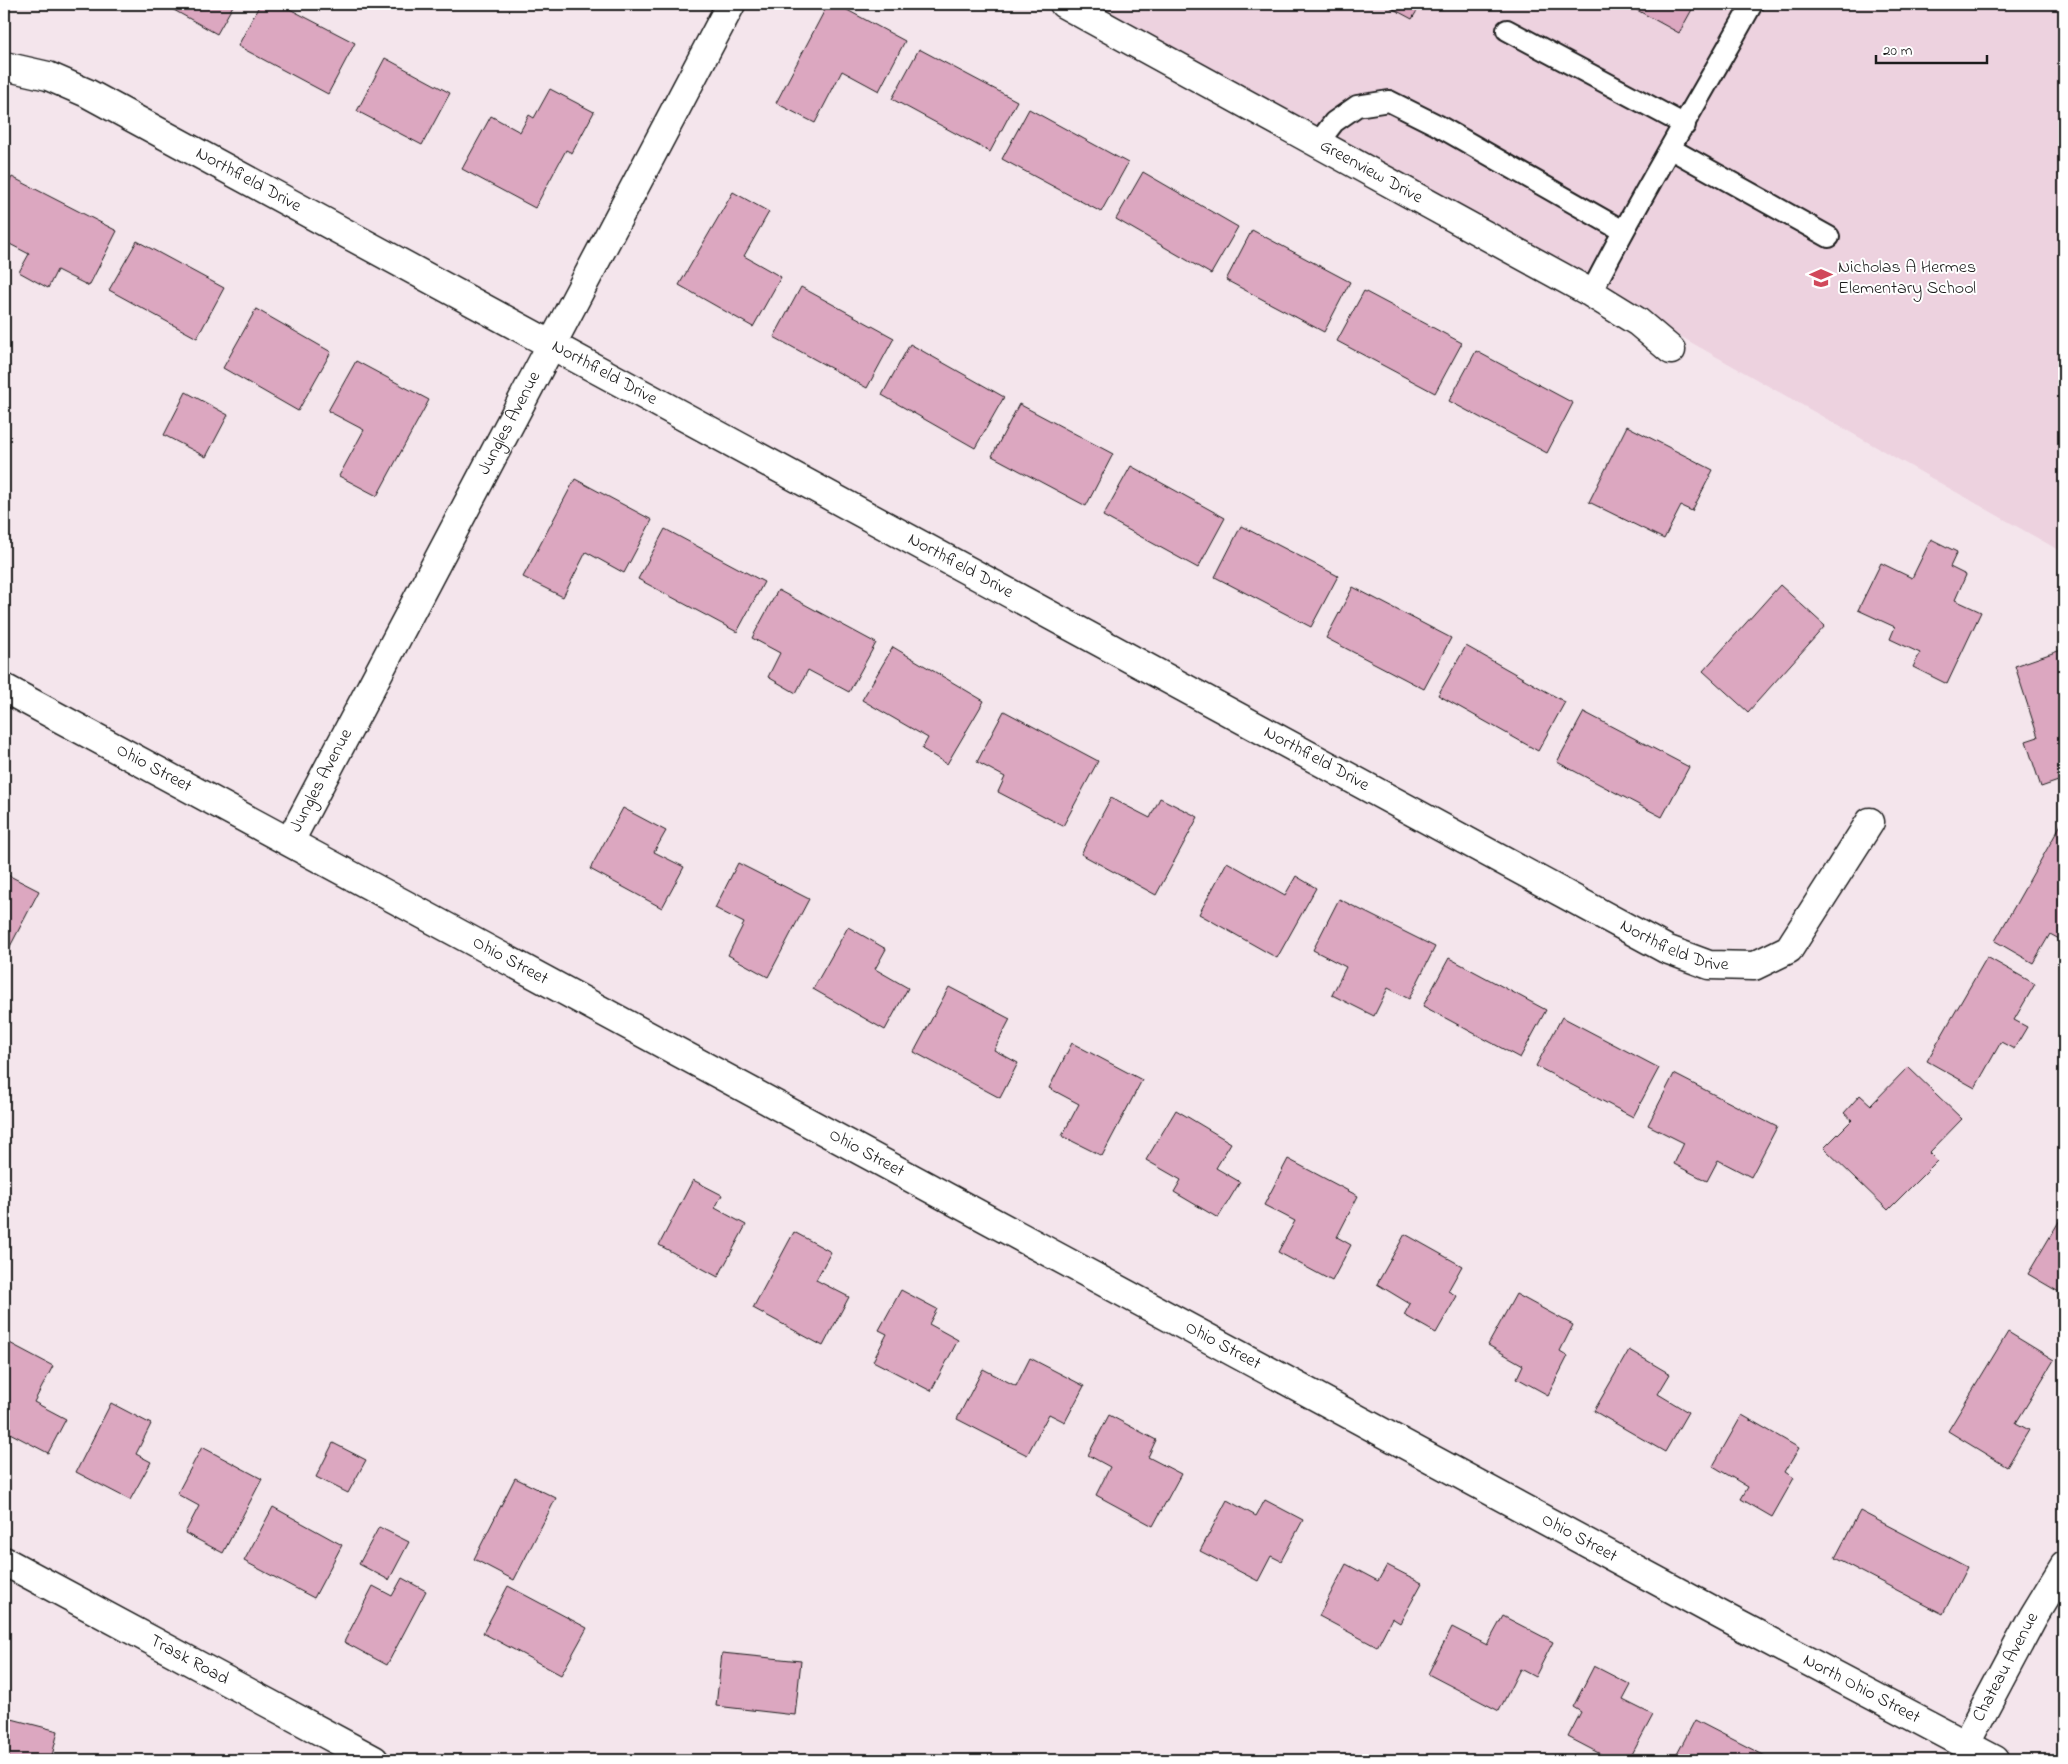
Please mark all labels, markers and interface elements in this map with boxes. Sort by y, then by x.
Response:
scale bar [1876,32,1987,64]
text: 20 m [1883,40,1913,62]
street label: Greenview Drive [1315,133,1428,212]
street label: Northfield Drive [191,141,306,220]
place label: Nicholas A Hermes Elementary School [1838,255,1976,302]
school or university icon: Nicholas A Hermes Elementary School [1808,265,1834,291]
street label: Northfield Drive [547,334,663,413]
street label: Jungles Avenue [472,366,549,480]
street label: Northfield Drive [903,527,1019,606]
street label: Northfield Drive [1259,720,1375,799]
street label: Jungles Avenue [284,724,360,837]
street label: Ohio Street [111,738,196,800]
street label: Northfield Drive [1615,913,1730,978]
street label: Ohio Street [467,930,553,992]
street label: Ohio Street [824,1123,909,1185]
street label: Ohio Street [1180,1315,1265,1377]
street label: Ohio Street [1536,1507,1622,1570]
street label: Chateau Avenue [1966,1607,2047,1727]
street label: Trask Road [145,1629,233,1692]
street label: North Ohio Street [1798,1648,1924,1731]

